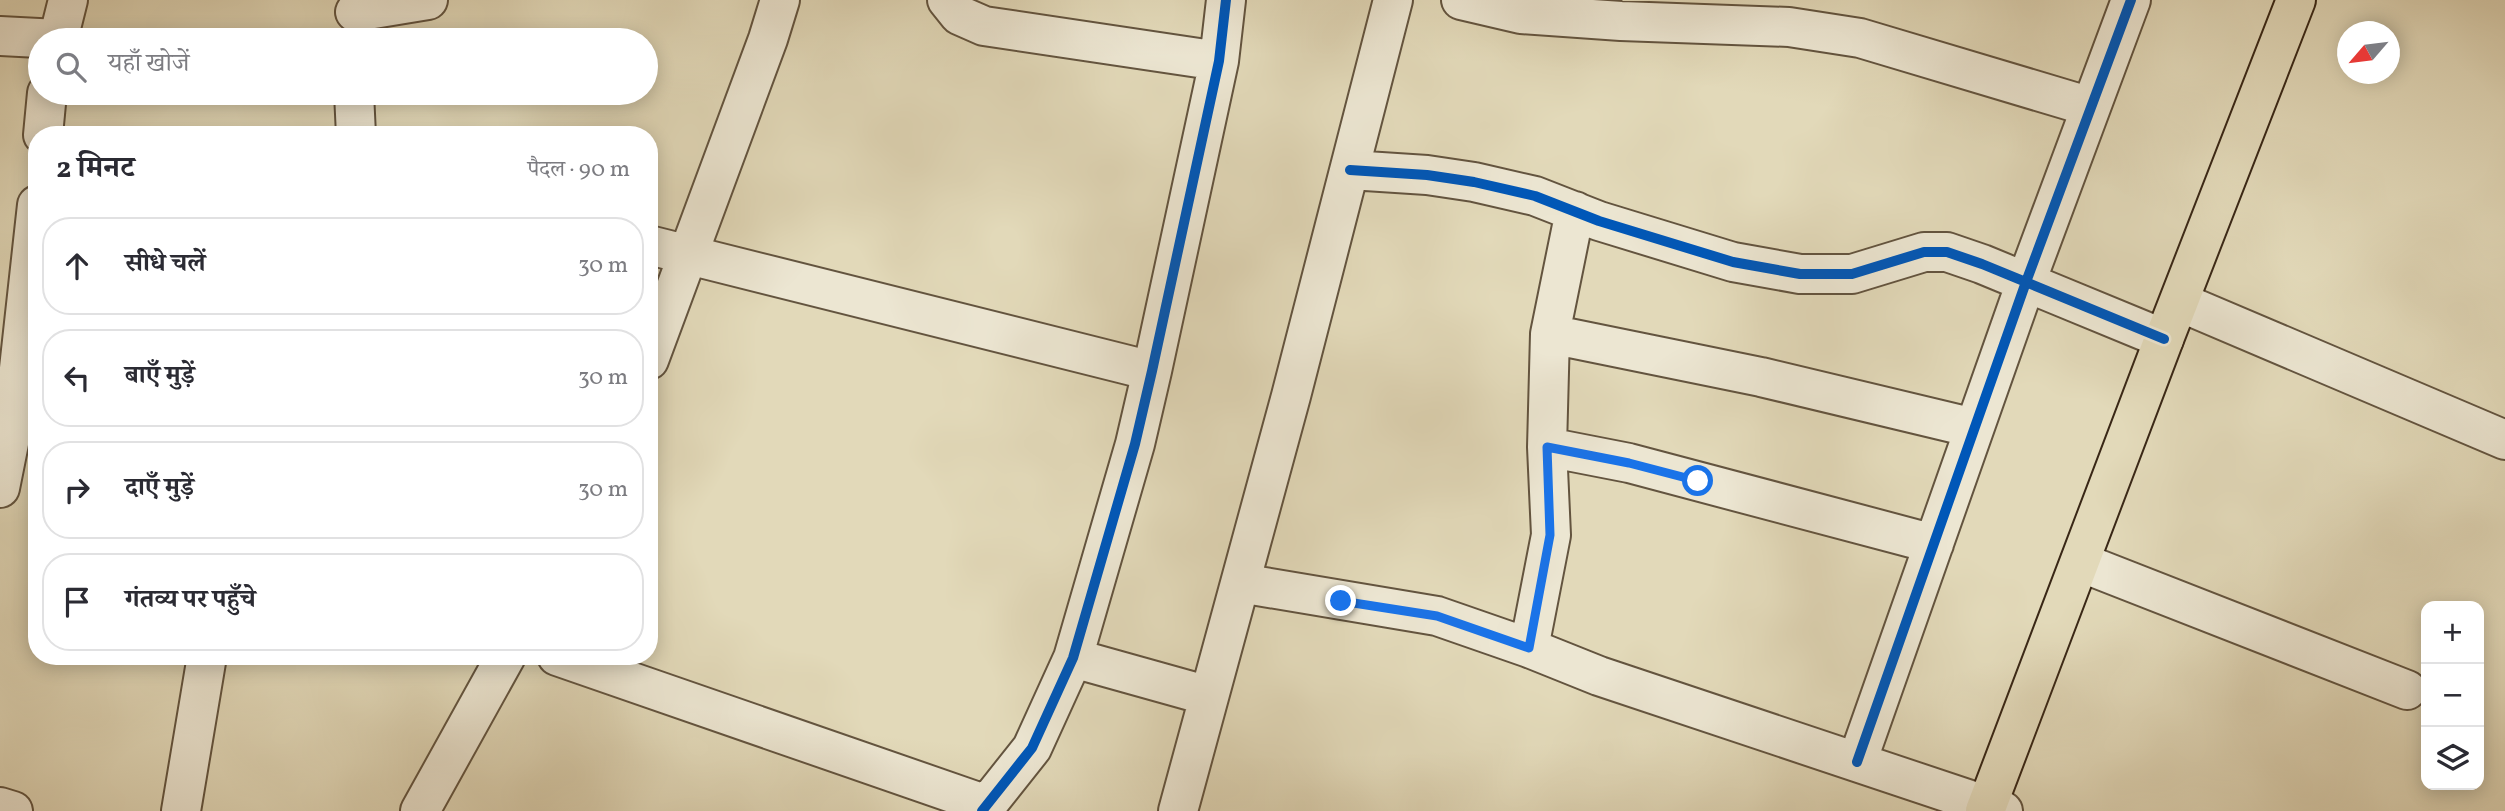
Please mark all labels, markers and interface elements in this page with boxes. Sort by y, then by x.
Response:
north arrow [2337,21,2400,84]
search box [28,28,658,105]
text: यहाँ खोजें [108,46,189,82]
icon: search [52,48,90,86]
text: 2 मिनट [56,148,134,190]
text: पैदल · 90 m [528,154,630,186]
text: सीधे चलें [125,246,206,282]
icon: ahead [58,247,96,285]
text: 30 m [578,250,628,282]
text: बाएँ मुड़ें [125,358,195,394]
icon: left [58,359,96,397]
text: 30 m [578,362,628,394]
route start [1682,465,1713,496]
text: दाएँ मुड़ें [125,470,194,506]
icon: right [58,471,96,509]
text: 30 m [578,474,628,506]
text: गंतव्य पर पहुँचे [125,582,256,618]
icon: arrive [58,583,96,621]
route end [1325,585,1356,616]
map controls [2421,601,2484,790]
button: + [2421,601,2484,664]
button: − [2421,664,2484,727]
button: layers [2421,727,2484,790]

